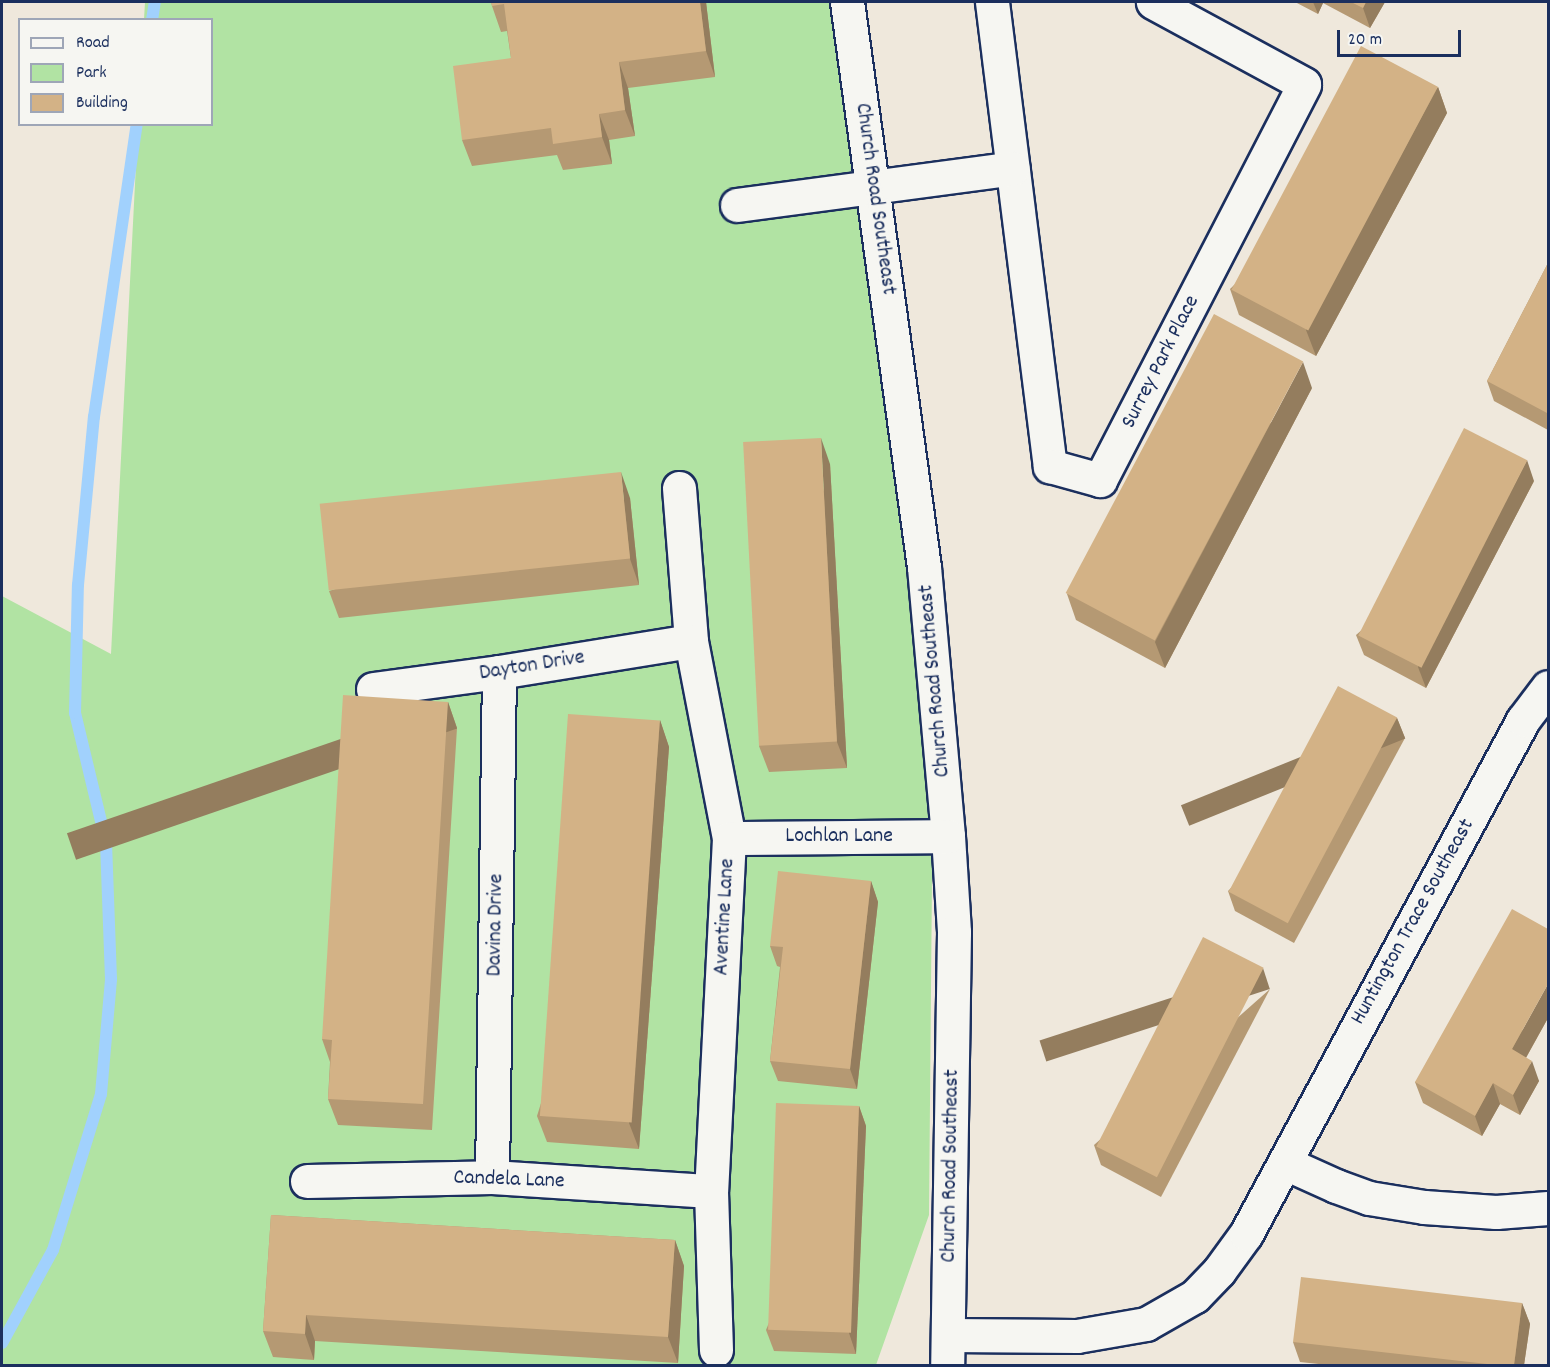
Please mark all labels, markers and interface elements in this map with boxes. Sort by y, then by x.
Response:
legend [18,18,213,126]
scale bar [1340,18,1464,56]
text: 20 m [1348,28,1382,53]
text: Road [76,31,110,56]
text: Park [76,61,107,86]
text: Building [76,91,128,116]
street label: Church Road Southeast [848,101,902,297]
street label: Surrey Park Place [1116,291,1206,433]
street label: Church Road Southeast [913,584,957,778]
street label: Dayton Drive [478,645,586,687]
street label: Huntington Trace Southeast [1345,814,1481,1030]
street label: Lochlan Lane [785,824,893,850]
street label: Aventine Lane [709,858,741,976]
street label: Davina Drive [482,873,510,977]
street label: Church Road Southeast [936,1069,966,1263]
street label: Candela Lane [453,1165,565,1195]

